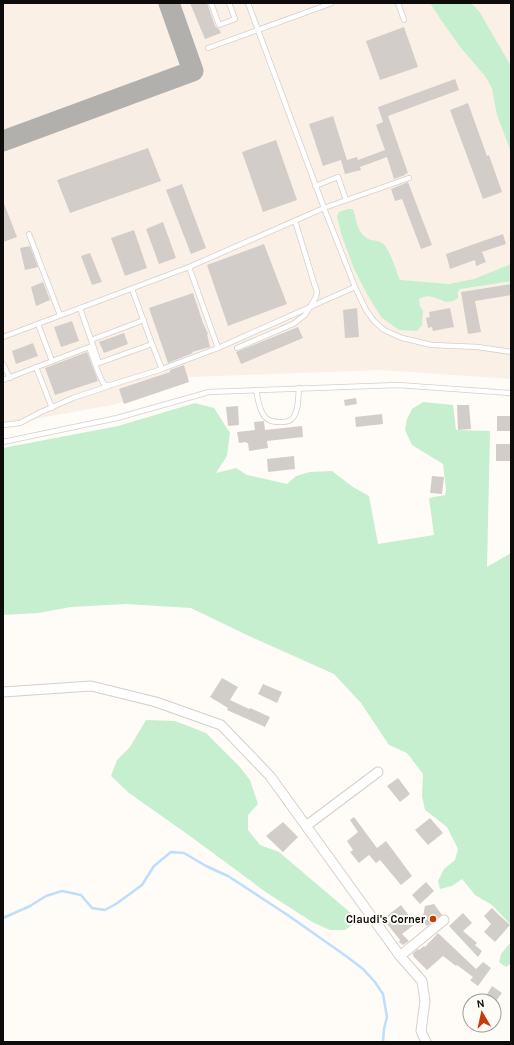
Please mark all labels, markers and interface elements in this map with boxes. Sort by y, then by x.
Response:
place label: Claudi's Corner [346,913,426,926]
marker: Claudi's Corner [428,914,438,924]
north arrow [462,993,502,1033]
text: N [476,997,485,1011]

